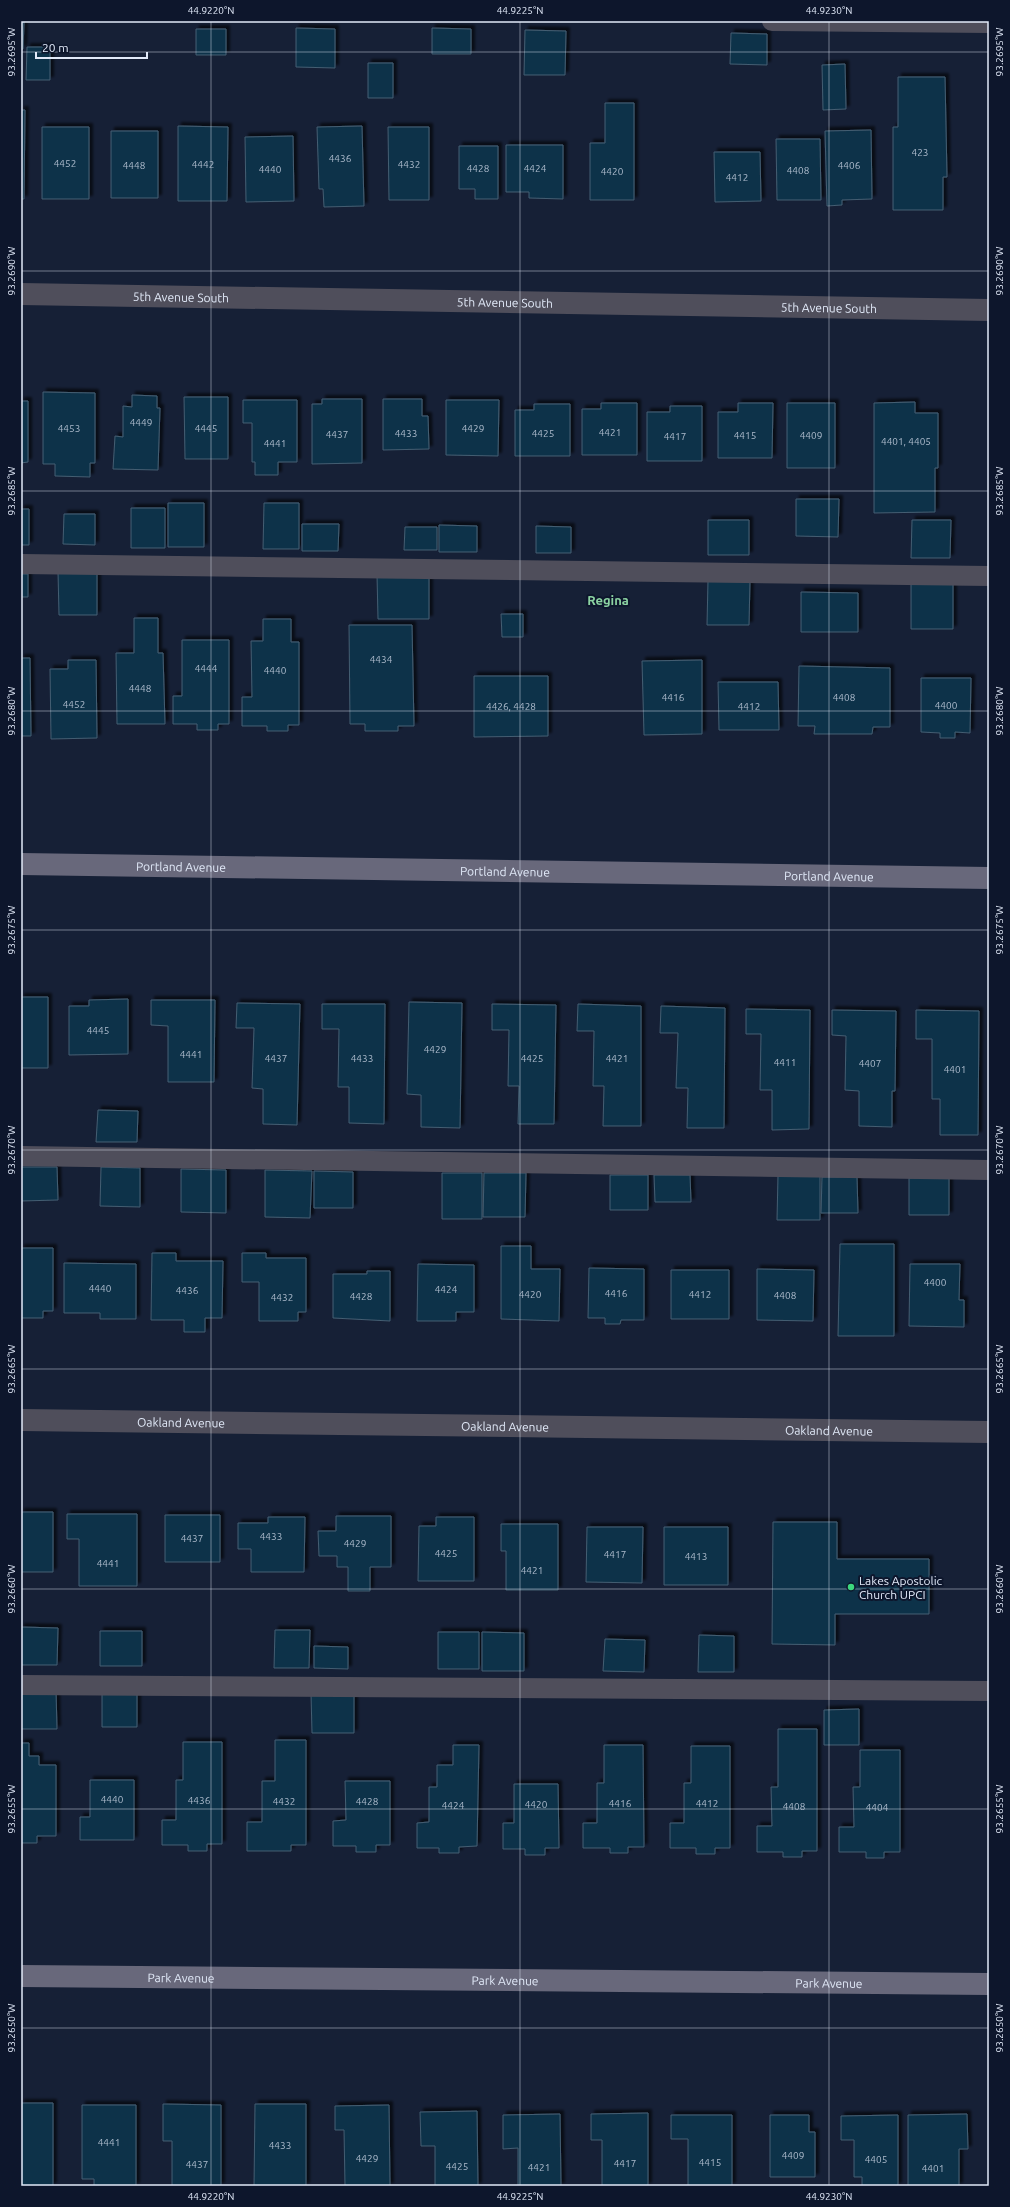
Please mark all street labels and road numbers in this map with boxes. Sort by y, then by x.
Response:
street label: 5th Avenue South [133,289,229,304]
street label: 5th Avenue South [457,295,553,309]
street label: 5th Avenue South [781,300,877,315]
street label: Portland Avenue [136,859,226,873]
street label: Portland Avenue [460,864,550,878]
street label: Portland Avenue [784,869,874,883]
street label: Oakland Avenue [137,1415,225,1429]
street label: Oakland Avenue [461,1419,549,1433]
street label: Oakland Avenue [785,1423,873,1437]
street label: Park Avenue [147,1971,215,1984]
street label: Park Avenue [471,1973,539,1987]
street label: Park Avenue [795,1976,863,1989]

